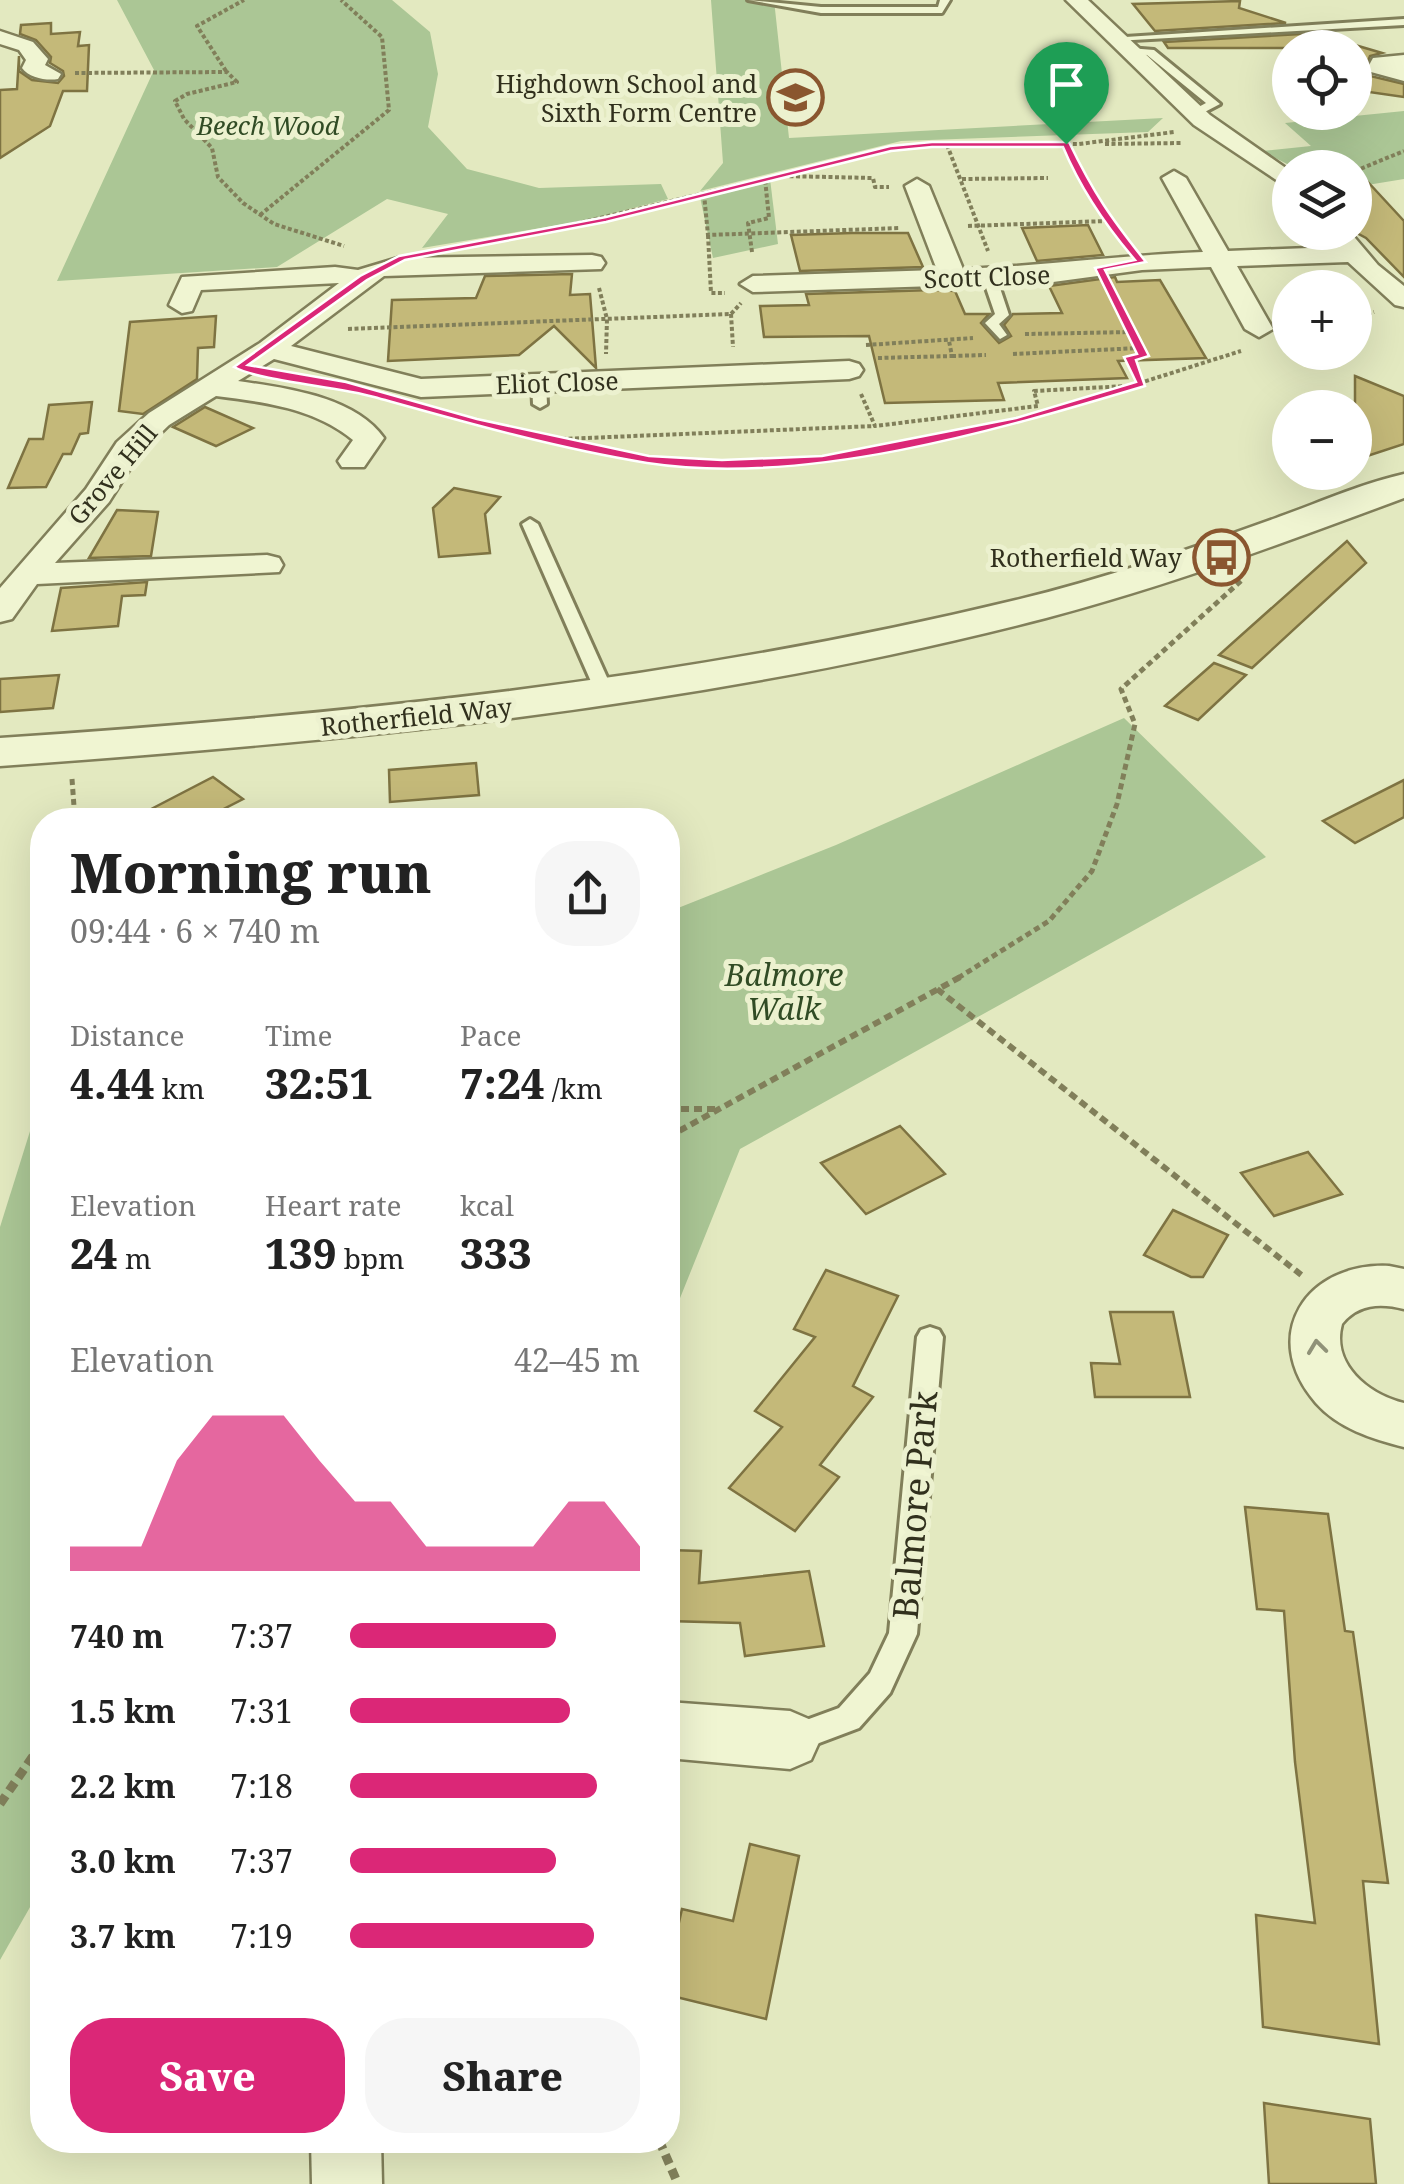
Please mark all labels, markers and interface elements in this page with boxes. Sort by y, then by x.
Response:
map controls [1272,30,1372,490]
button: locate [1272,30,1372,130]
pin [1024,42,1109,145]
icon: arrive [1039,57,1094,112]
place label: Highdown School and Sixth Form Centre [495,66,757,129]
school or university icon: Highdown School and Sixth Form Centre [766,67,826,127]
park label: Beech Wood [196,108,340,142]
button: layers [1272,150,1372,250]
street label: Scott Close [923,257,1051,295]
button: + [1272,270,1372,370]
street label: Eliot Close [495,363,619,401]
button: − [1272,390,1372,490]
street label: Grove Hill [60,416,164,532]
bus stop icon: Rotherfield Way [1191,527,1251,587]
place label: Rotherfield Way [990,540,1183,574]
street label: Rotherfield Way [319,689,514,743]
text: Morning run [70,834,432,909]
button: share [535,841,640,946]
text: 09:44 · 6 × 740 m [70,909,320,952]
park label: Balmore Walk [724,954,843,1029]
text: Distance [70,1016,184,1054]
text: Time [265,1016,333,1054]
text: Pace [460,1016,521,1054]
text: 4.44 [70,1054,155,1111]
text: 32:51 [265,1054,373,1111]
text: 7:24 [460,1054,545,1111]
text: km [155,1069,205,1107]
text: /km [545,1069,603,1107]
text: Elevation [70,1186,196,1224]
text: Heart rate [265,1186,402,1224]
text: kcal [460,1186,514,1224]
text: 24 [70,1224,118,1281]
text: 139 [265,1224,336,1281]
text: 333 [460,1224,531,1281]
text: m [118,1239,151,1277]
text: bpm [336,1239,405,1277]
text: Elevation [70,1338,214,1381]
text: 42–45 m [514,1338,640,1381]
one-way arrow [1307,1339,1328,1355]
street label: Balmore Park [881,1388,947,1621]
text: 740 m [70,1614,164,1657]
text: 7:37 [230,1614,293,1657]
text: 1.5 km [70,1689,176,1732]
text: 7:31 [230,1689,293,1732]
text: 2.2 km [70,1764,176,1807]
text: 7:18 [230,1764,293,1807]
text: 3.0 km [70,1839,176,1882]
text: 7:37 [230,1839,293,1882]
text: 3.7 km [70,1914,176,1957]
text: 7:19 [230,1914,293,1957]
button: Save [70,2018,345,2133]
button: Share [365,2018,640,2133]

